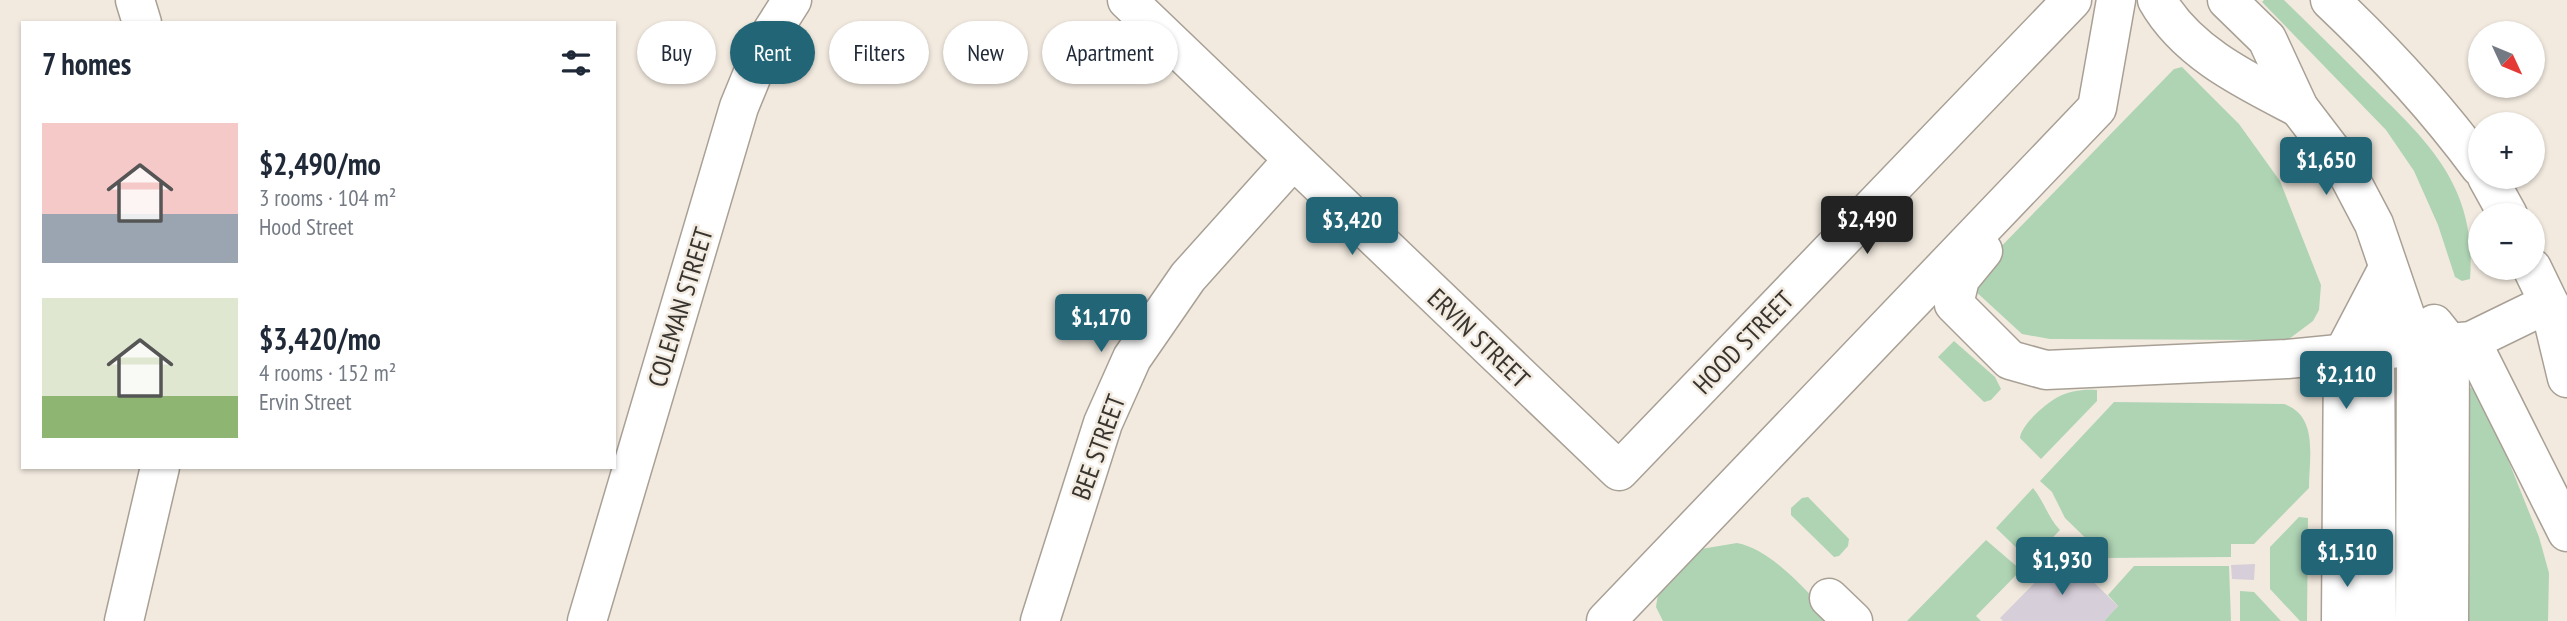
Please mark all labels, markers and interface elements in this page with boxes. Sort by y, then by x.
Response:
chip: Buy [637,21,716,84]
chip: Rent [730,21,815,84]
chip: Filters [829,21,929,84]
chip: New [943,21,1028,84]
chip: Apartment [1042,21,1178,84]
north arrow [2468,21,2544,98]
map controls [2468,21,2545,280]
text: 7 homes [42,44,131,83]
icon: filters [557,44,595,82]
button: + [2468,112,2545,189]
pin: $1,650 [2269,138,2383,197]
text: $2,490/mo [259,144,381,183]
text: $1,650 [2296,145,2356,174]
icon: home [98,151,182,235]
text: 3 rooms · 104 m² [259,183,396,212]
pin: $2,490 [1810,196,1924,256]
pin: $3,420 [1295,198,1409,257]
button: − [2468,203,2545,280]
text: $2,490 [1837,204,1897,233]
text: $3,420 [1322,205,1382,234]
text: Hood Street [259,212,354,241]
street label: COLEMAN STREET [640,223,720,391]
street label: ERVIN STREET [1421,281,1537,395]
street label: HOOD STREET [1686,283,1801,401]
pin: $1,170 [1044,294,1158,354]
text: $1,170 [1071,302,1131,331]
text: $3,420/mo [259,319,381,358]
icon: home [98,326,182,410]
pin: $2,110 [2289,352,2403,411]
text: 4 rooms · 152 m² [259,358,396,387]
text: $2,110 [2316,359,2376,388]
text: Ervin Street [259,387,352,416]
street label: BEE STREET [1064,390,1132,504]
pin: $1,510 [2290,530,2404,589]
text: $1,510 [2317,537,2377,566]
pin: $1,930 [2005,538,2119,597]
text: $1,930 [2032,545,2092,574]

